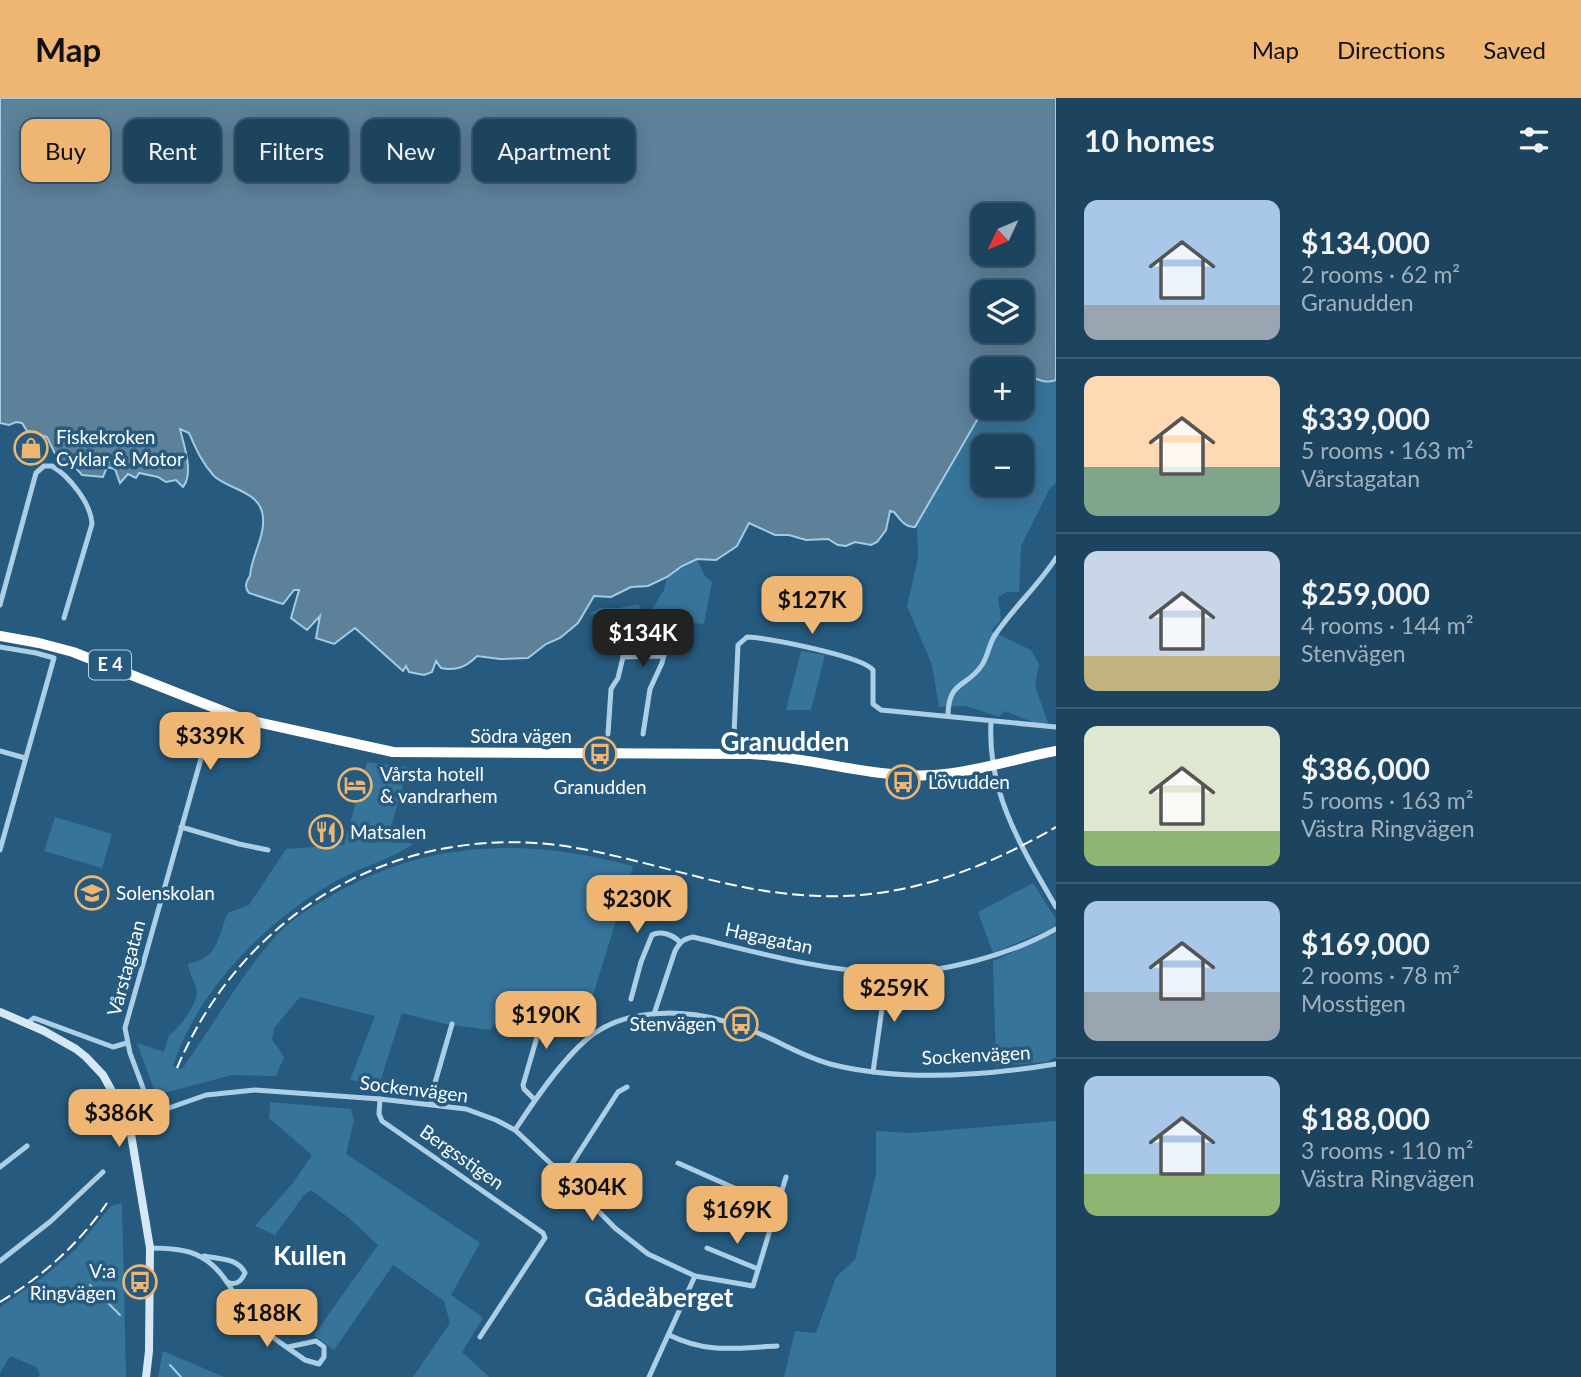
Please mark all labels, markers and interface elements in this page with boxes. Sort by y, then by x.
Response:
text: Map [35,29,101,69]
text: Map [1252,35,1299,64]
text: Directions [1337,35,1445,64]
text: Saved [1483,35,1546,64]
chip: Buy [21,119,110,182]
chip: Rent [124,119,221,182]
chip: Filters [235,119,348,182]
chip: New [362,119,459,182]
chip: Apartment [473,119,635,182]
icon: filters [1515,121,1553,159]
text: 10 homes [1084,122,1215,158]
north arrow [971,203,1034,266]
map controls [971,203,1034,497]
text: $134,000 [1301,224,1430,260]
icon: home [1140,228,1224,312]
text: 2 rooms · 62 m² [1301,260,1460,288]
button: layers [971,280,1034,343]
text: Granudden [1301,288,1414,316]
button: + [971,357,1034,420]
text: $339,000 [1301,400,1430,436]
icon: home [1140,404,1224,488]
place label: Fiskekroken Cyklar & Motor [56,425,184,470]
shop icon: Fiskekroken Cyklar & Motor [12,429,50,467]
button: − [971,434,1034,497]
text: 5 rooms · 163 m² [1301,436,1473,464]
text: Vårstagatan [1301,464,1420,492]
text: $259,000 [1301,575,1430,611]
pin: $127K [763,576,861,636]
icon: home [1140,579,1224,663]
text: $127K [777,585,847,613]
pin: $134K [594,610,692,669]
text: 4 rooms · 144 m² [1301,611,1473,639]
text: $134K [608,618,678,646]
text: Stenvägen [1301,639,1406,667]
road number: E 4 [89,650,131,680]
pin: $339K [161,712,259,772]
text: $339K [175,721,245,749]
street label: Södra vägen [470,724,572,747]
district label: Granudden [721,725,849,757]
bus stop icon: Granudden [581,735,619,773]
text: $386,000 [1301,750,1430,786]
icon: home [1140,754,1224,838]
place label: Vårsta hotell & vandrarhem [380,762,498,807]
bus stop icon: Lövudden [884,763,922,801]
hotel icon: Vårsta hotell & vandrarhem [336,766,374,804]
place label: Lövudden [928,770,1010,793]
place label: Granudden [553,775,647,798]
text: 5 rooms · 163 m² [1301,786,1473,814]
restaurant icon: Matsalen [307,813,345,851]
text: Västra Ringvägen [1301,814,1475,842]
place label: Matsalen [350,820,426,843]
school or university icon: Solenskolan [73,874,111,912]
pin: $230K [588,876,686,935]
place label: Solenskolan [116,881,215,904]
text: $230K [602,884,672,912]
street label: Vårstagatan [102,917,149,1018]
street label: Hagagatan [723,917,815,958]
text: $169,000 [1301,925,1430,961]
icon: home [1140,929,1224,1013]
text: 2 rooms · 78 m² [1301,961,1460,989]
pin: $259K [845,964,943,1024]
text: $259K [859,973,929,1001]
text: Mosstigen [1301,989,1406,1017]
pin: $190K [497,992,595,1051]
text: $190K [511,1000,581,1028]
bus stop icon: Stenvägen [722,1005,760,1043]
place label: Stenvägen [630,1012,716,1035]
street label: Sockenvägen [921,1040,1031,1069]
street label: Sockenvägen [359,1070,470,1107]
pin: $386K [70,1090,168,1149]
text: $386K [84,1098,154,1126]
text: $188,000 [1301,1100,1430,1136]
icon: home [1140,1104,1224,1188]
street label: Bergsstigen [416,1119,509,1194]
text: 3 rooms · 110 m² [1301,1136,1473,1164]
pin: $304K [543,1164,641,1223]
text: Västra Ringvägen [1301,1164,1475,1192]
text: $304K [557,1172,627,1200]
pin: $169K [688,1186,786,1246]
text: $169K [702,1195,772,1223]
district label: Kullen [273,1239,347,1271]
place label: V:a Ringvägen [30,1259,116,1304]
bus stop icon: V:a Ringvägen [121,1263,159,1301]
district label: Gådeåberget [585,1281,734,1313]
pin: $188K [218,1290,316,1349]
text: $188K [232,1298,302,1326]

